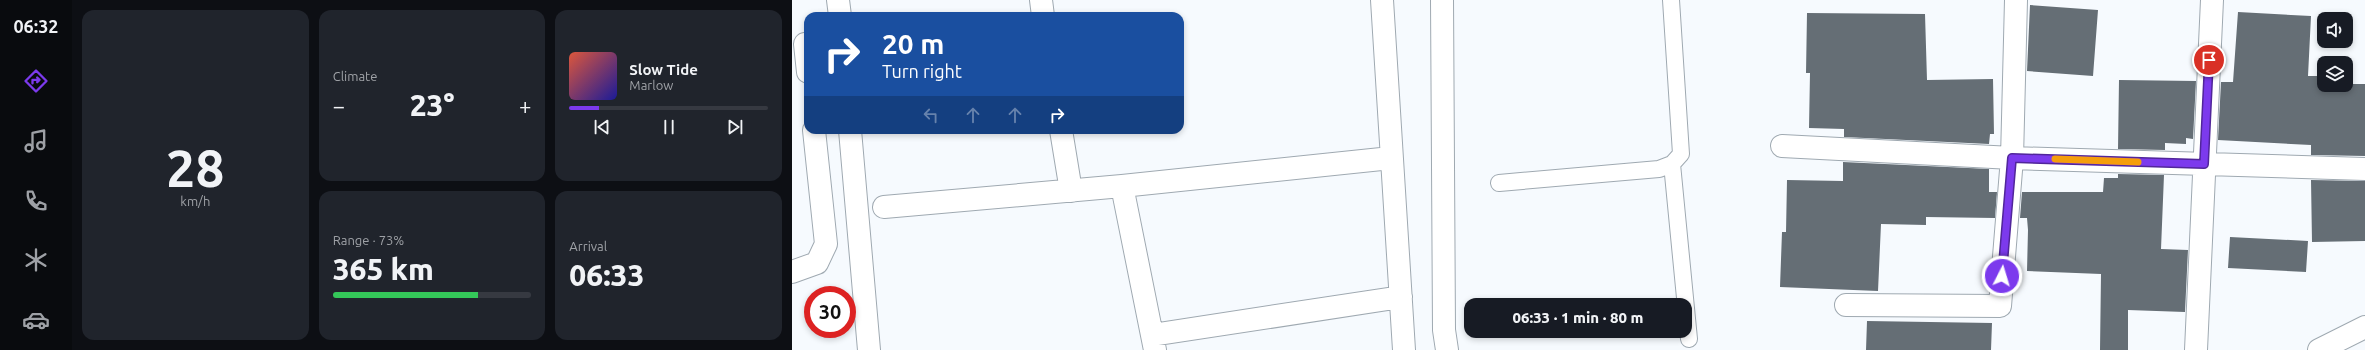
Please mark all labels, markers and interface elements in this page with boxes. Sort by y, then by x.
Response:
map controls [2317,12,2353,92]
button: sound [2317,12,2353,48]
text: 06:32 [13,16,59,36]
icon: right [816,28,868,80]
text: 20 m [882,28,944,59]
pin [2192,43,2226,77]
icon: arrive [2198,49,2220,71]
button: layers [2317,56,2353,92]
text: Slow Tide [629,61,698,78]
text: Turn right [882,61,962,81]
icon: directions [22,67,50,95]
text: Climate [333,69,377,83]
text: Marlow [629,78,673,92]
text: 23° [410,88,454,122]
text: − [333,93,345,118]
text: + [519,93,531,118]
icon: left [920,104,942,126]
icon: ahead [962,104,984,126]
icon: ahead [1004,104,1026,126]
icon: right [1046,104,1068,126]
icon: previous [591,116,613,138]
icon: pause [658,116,680,138]
icon: next [724,116,746,138]
icon: music [22,127,50,155]
text: 28 [166,139,225,197]
icon: phone [22,187,50,215]
text: km/h [180,194,210,208]
text: Range · 73% [333,233,404,247]
text: Arrival [569,239,607,253]
icon: climate [22,246,50,274]
text: 365 km [333,252,434,286]
position arrow [1981,255,2023,297]
text: 06:33 [569,258,644,292]
speed limit sign: 30 [804,286,856,338]
icon: car [22,306,50,334]
text: 06:33 · 1 min · 80 m [1513,309,1643,326]

